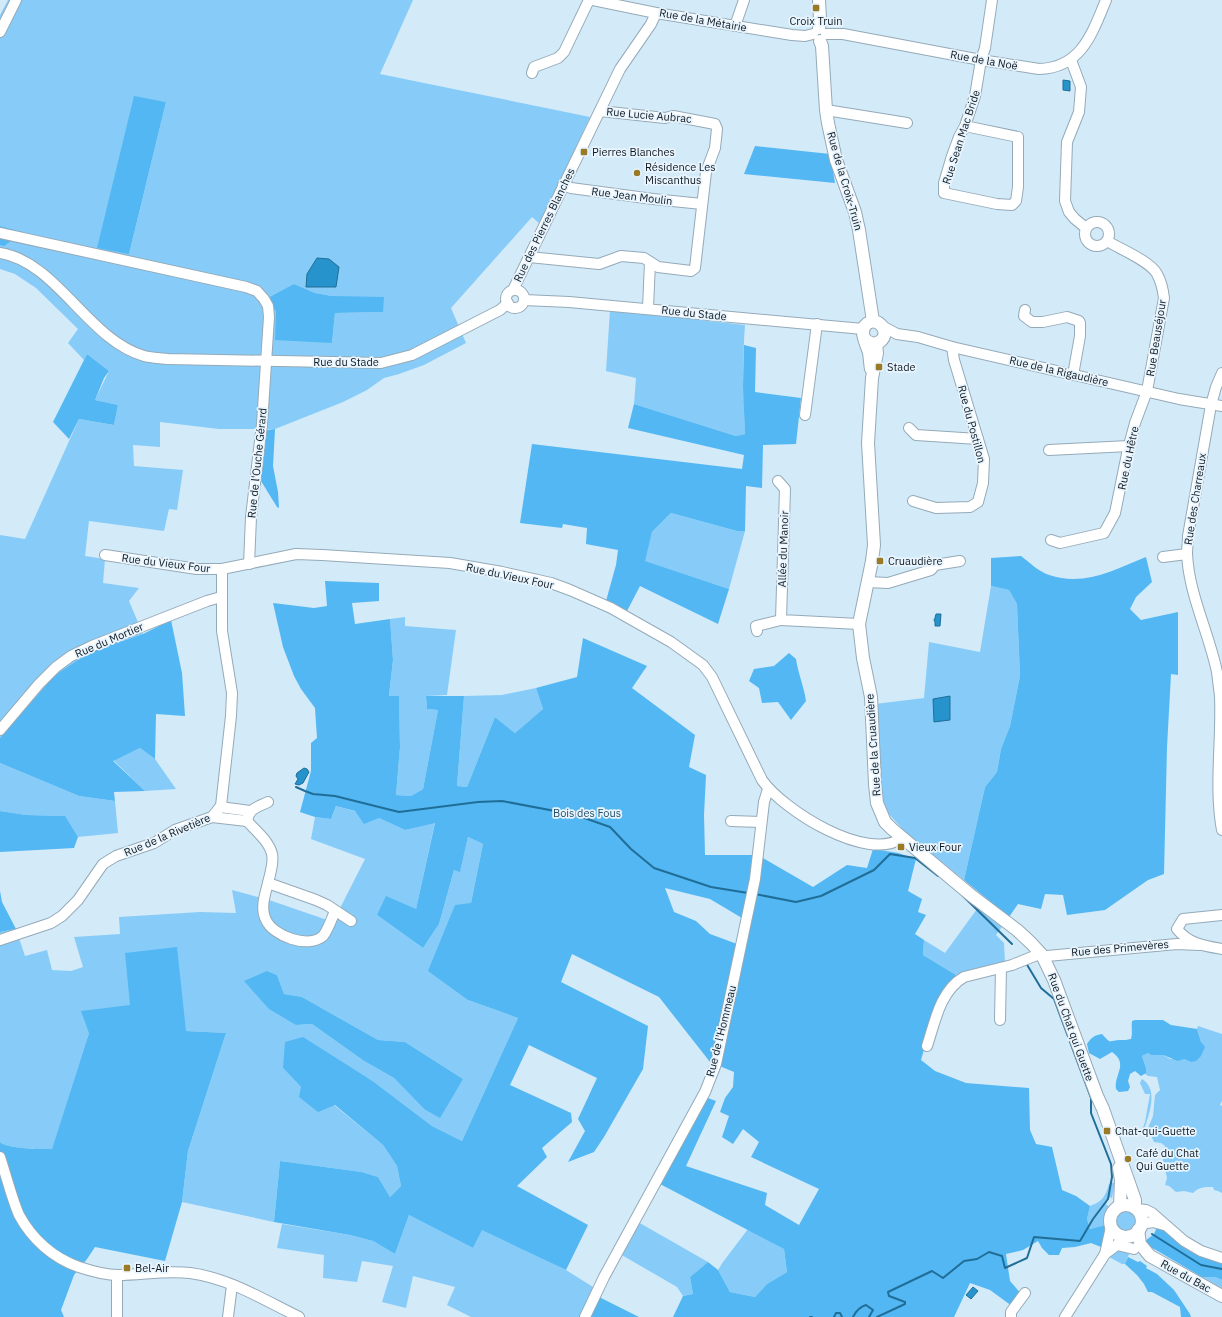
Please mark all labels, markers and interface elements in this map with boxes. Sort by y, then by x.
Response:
marker: Croix Truin [811,3,821,13]
street label: Rue de la Métairie [658,5,748,35]
place label: Croix Truin [790,14,842,28]
street label: Rue de la Noë [949,47,1019,73]
street label: Rue Sean Mac Bride [939,88,983,186]
street label: Rue Lucie Aubrac [606,104,693,126]
street label: Rue de la Croix-Truin [824,130,866,232]
place label: Pierres Blanches [592,145,675,159]
marker: Pierres Blanches [579,147,589,157]
place label: Résidence Les Miscanthus [645,160,716,187]
street label: Rue des Pierres Blanches [510,166,578,284]
marker: Résidence Les Miscanthus [632,168,642,178]
street label: Rue Jean Moulin [591,184,673,208]
street label: Rue Beauséjour [1143,298,1169,378]
street label: Rue du Stade [661,303,727,323]
street label: Rue de la Rigaudière [1008,353,1110,389]
street label: Rue du Stade [313,355,379,369]
place label: Stade [887,360,916,374]
marker: Stade [874,362,884,372]
street label: Rue du Postillon [955,384,989,464]
street label: Rue de l'Ouche Gérard [244,407,270,519]
street label: Rue du Hêtre [1114,425,1142,491]
street label: Rue des Charreaux [1181,452,1209,546]
street label: Allée du Manoir [775,510,791,588]
street label: Rue du Vieux Four [121,551,211,575]
place label: Cruaudière [888,554,942,568]
marker: Cruaudière [875,556,885,566]
street label: Rue du Vieux Four [465,560,555,592]
street label: Rue du Mortier [73,619,145,661]
street label: Rue de la Cruaudière [862,693,884,797]
park label: Bois des Fous [553,806,621,820]
street label: Rue de la Rivetière [122,811,212,859]
place label: Vieux Four [909,840,961,854]
marker: Vieux Four [896,842,906,852]
street label: Rue des Primevères [1071,937,1169,959]
street label: Rue du Chat qui Guette [1045,971,1097,1083]
street label: Rue de l'Hommeau [703,984,739,1078]
place label: Chat-qui-Guette [1115,1124,1196,1138]
marker: Chat-qui-Guette [1102,1126,1112,1136]
place label: Café du Chat Qui Guette [1136,1146,1199,1173]
marker: Café du Chat Qui Guette [1123,1154,1133,1164]
street label: Rue du Bac [1158,1256,1214,1296]
place label: Bel-Air [135,1261,169,1275]
marker: Bel-Air [122,1263,132,1273]

